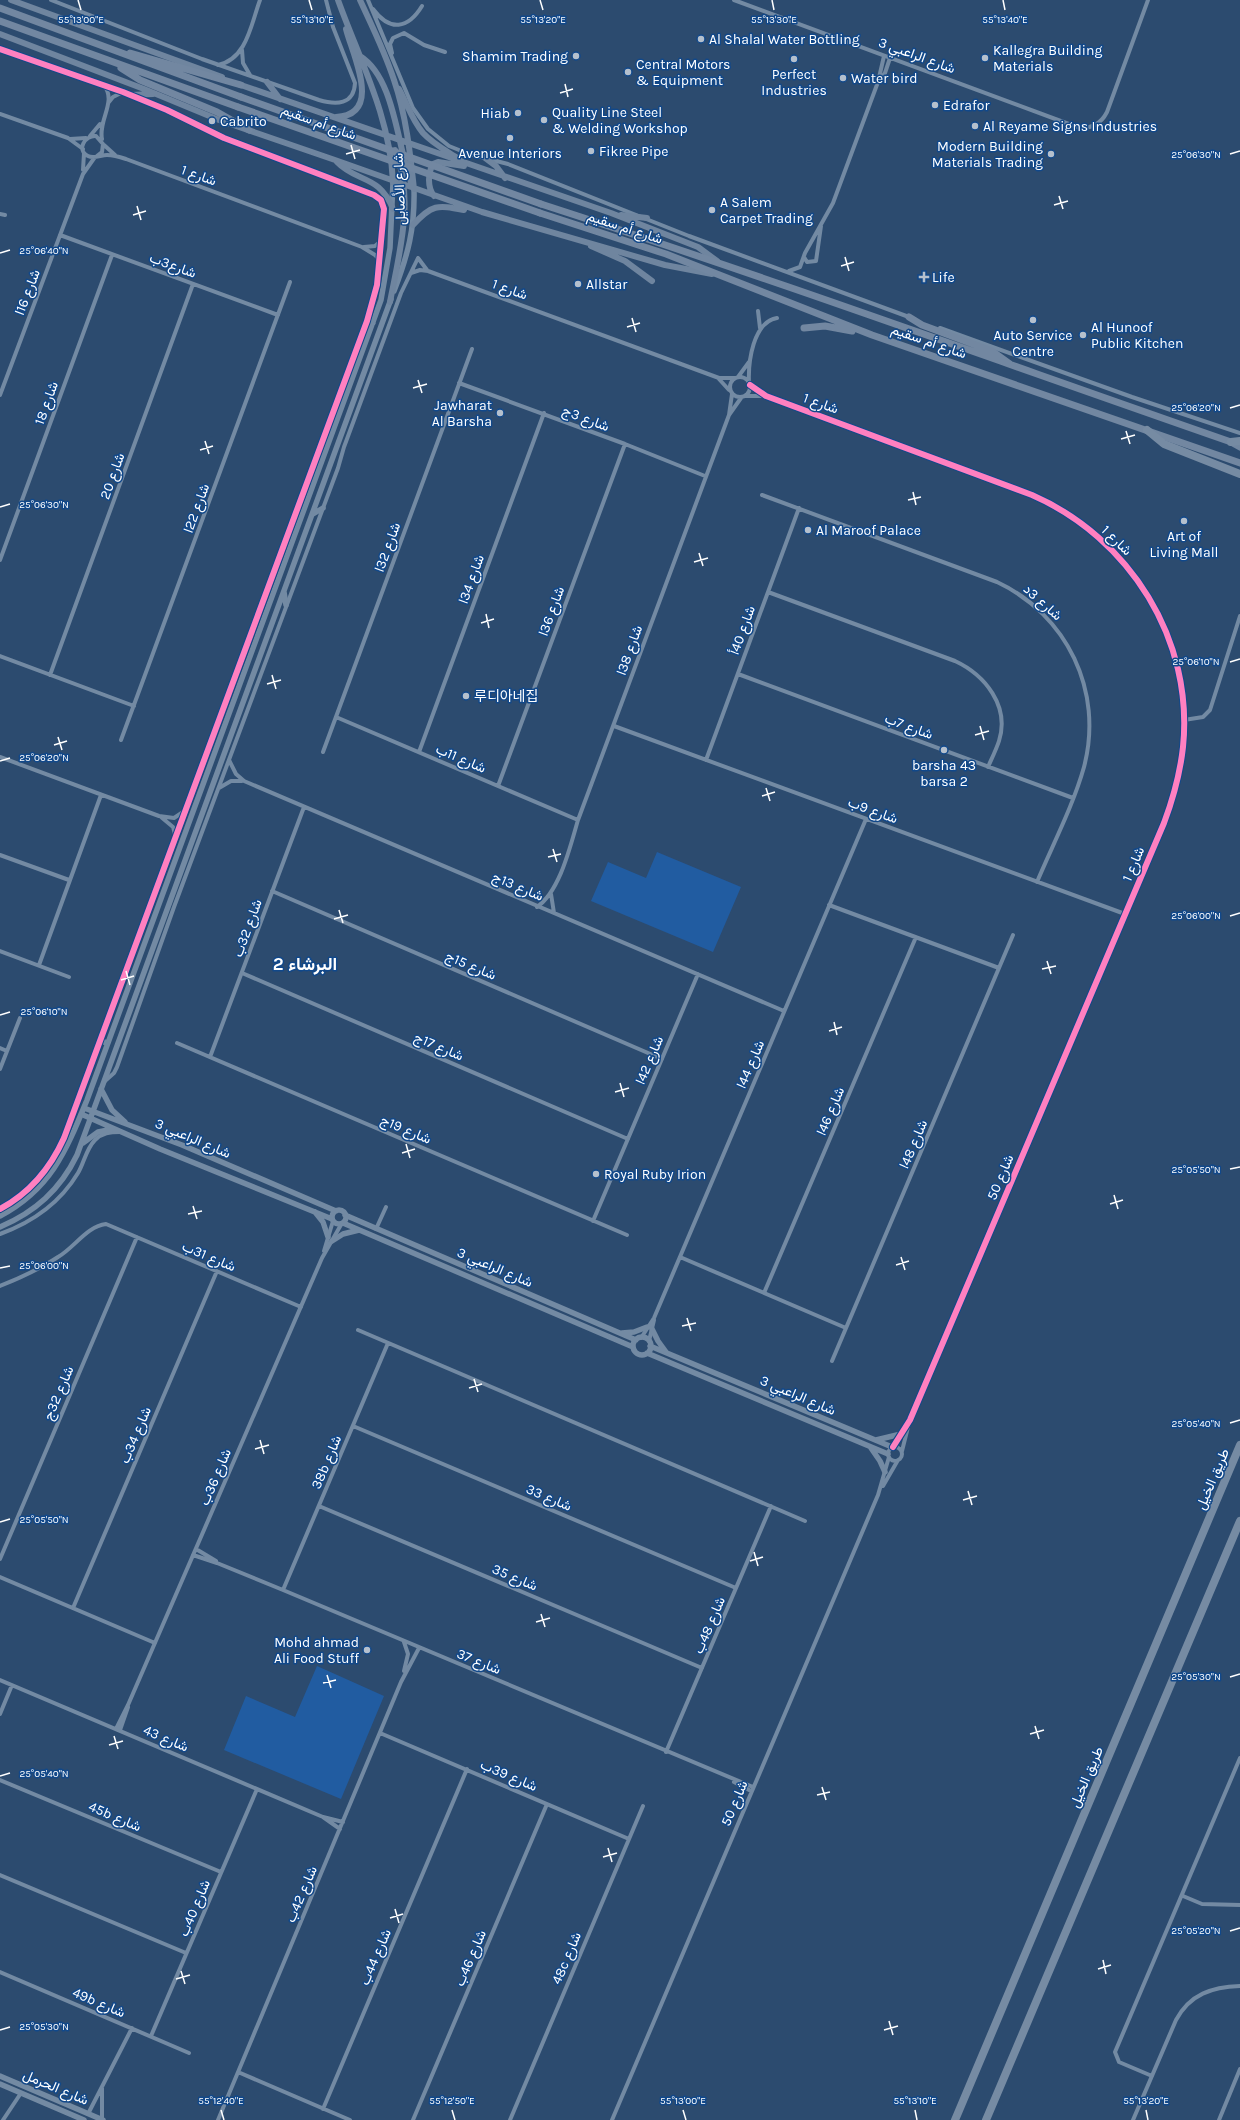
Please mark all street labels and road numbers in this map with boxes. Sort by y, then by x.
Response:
street label: شارع الراعبي 3 [875,34,958,80]
street label: شارع أم سقيم [278,101,359,146]
street label: شارع الأصايل [390,152,411,225]
street label: شارع 1 [178,161,219,192]
street label: شارع أم سقيم [584,207,665,250]
street label: شارع3ب [146,249,199,284]
street label: شارع 16ا [11,267,46,318]
street label: شارع 1 [489,275,530,306]
street label: شارع أم سقيم [888,321,969,364]
street label: شارع 18 [31,379,64,428]
street label: شارع 1 [800,389,841,420]
street label: شارع 3ج [559,402,612,437]
street label: شارع 20 [96,451,131,502]
street label: شارع 22ا [180,481,215,536]
street label: شارع 32ا [371,520,406,575]
street label: شارع 1 [1096,522,1136,560]
street label: شارع 34ا [455,552,490,607]
street label: شارع 3د [1018,581,1066,626]
street label: شارع 36ا [535,584,570,639]
street label: شارع 40أ [726,603,761,658]
street label: شارع 38ا [613,623,648,678]
street label: شارع 7ب [882,710,935,745]
street label: شارع 11ب [432,740,489,778]
street label: شارع 9ب [845,794,900,829]
street label: شارع 1 [1119,844,1150,885]
street label: شارع 13ج [489,868,546,907]
street label: شارع 32ب [229,897,268,960]
street label: شارع 15ج [442,947,499,986]
street label: شارع 17ج [411,1028,466,1066]
street label: شارع 42ا [632,1034,669,1088]
street label: شارع 44ا [733,1038,770,1091]
street label: شارع 46ا [813,1085,850,1139]
street label: شارع 19ج [377,1111,434,1150]
street label: شارع الراعبي 3 [151,1115,233,1165]
street label: شارع 48ا [896,1117,933,1172]
street label: شارع 50 [983,1152,1019,1203]
street label: شارع 31ب [179,1238,238,1277]
street label: شارع الراعبي 3 [453,1244,535,1294]
street label: شارع 32ج [39,1364,79,1424]
street label: شارع الراعبي 3 [756,1372,838,1422]
street label: شارع 34ب [116,1404,157,1467]
street label: 38b شارع [308,1433,347,1492]
street label: شارع 36ب [196,1446,237,1509]
street label: طريق الخيل [1192,1446,1233,1512]
street label: شارع 33 [523,1480,574,1517]
street label: شارع 35 [489,1560,540,1596]
street label: شارع 48ب [690,1594,731,1657]
street label: شارع 37 [453,1645,503,1680]
street label: شارع 43 [140,1721,191,1757]
street label: طريق الخيل [1066,1744,1107,1810]
street label: شارع 39ب [477,1756,540,1797]
street label: شارع 50 [717,1778,753,1829]
street label: 45b شارع [85,1798,144,1837]
street label: شارع 42ب [282,1863,323,1926]
street label: شارع 40ب [175,1877,216,1940]
street label: شارع 44ب [356,1927,397,1989]
street label: شارع 46ب [451,1927,492,1990]
street label: 48c شارع [548,1929,587,1988]
street label: 49b شارع [69,1984,128,2023]
street label: شارع الحرمل [20,2066,91,2111]

